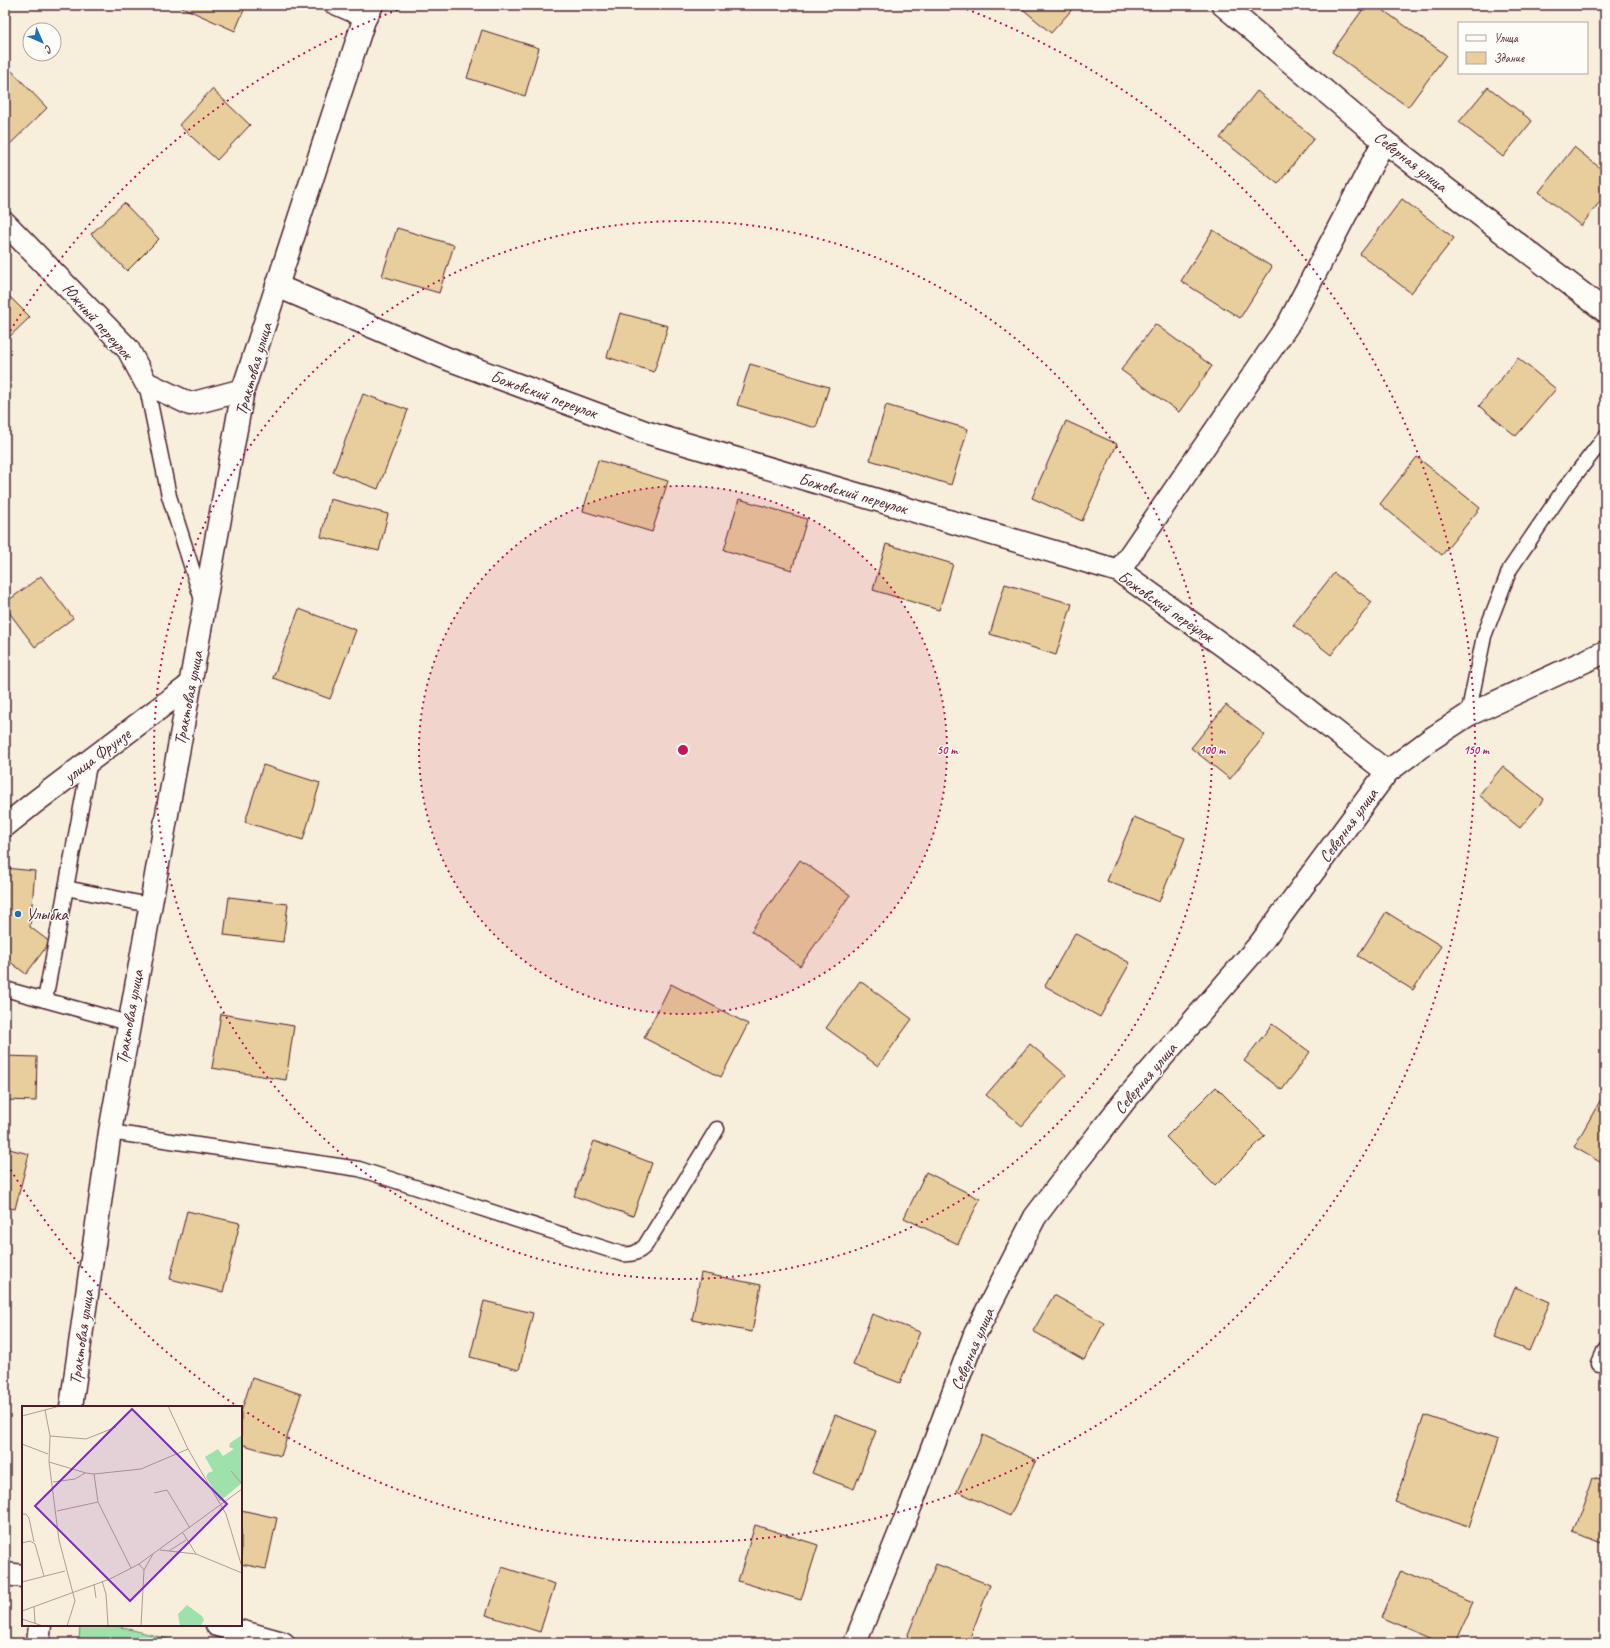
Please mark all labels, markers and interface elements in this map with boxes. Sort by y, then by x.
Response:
north arrow [22,22,62,62]
legend [1458,22,1588,74]
text: Улица [1494,30,1519,46]
text: С [41,42,56,57]
text: Здание [1494,50,1525,66]
street label: Северная улица [1370,126,1453,197]
street label: Южный переулок [58,279,139,365]
street label: Трактовая улица [230,319,277,418]
street label: Божовский переулок [488,366,602,424]
street label: Божовский переулок [796,468,911,519]
street label: Божовский переулок [1114,566,1219,648]
street label: Трактовая улица [169,648,208,747]
street label: улица Фрунзе [59,723,136,789]
text: 50 m [937,742,958,758]
text: 100 m [1199,742,1226,758]
text: 150 m [1463,742,1490,758]
centre of rings [676,743,690,757]
street label: Северная улица [1314,783,1383,867]
place label: Улыбка [26,904,69,925]
marker: Улыбка [13,909,23,919]
street label: Трактовая улица [111,967,148,1066]
street label: Северная улица [1109,1037,1182,1118]
street label: Трактовая улица [64,1287,99,1386]
street label: Северная улица [946,1304,1000,1393]
inset map [22,1406,242,1626]

